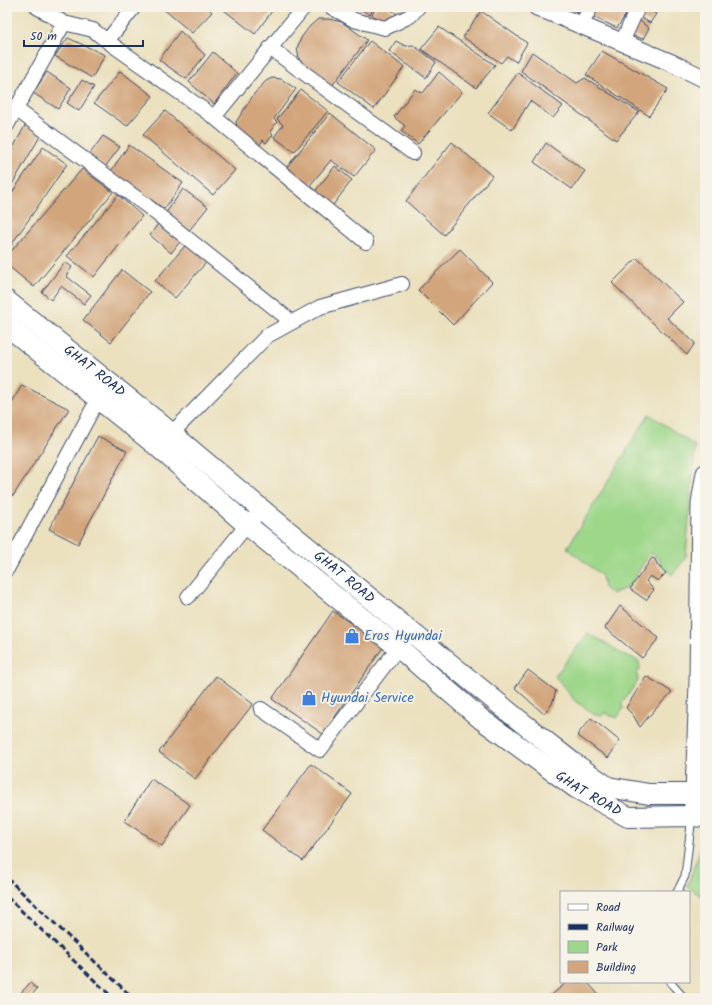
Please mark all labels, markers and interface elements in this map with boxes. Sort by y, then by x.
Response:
scale bar [24,22,143,48]
text: 50 m [30,27,57,46]
street label: GHAT ROAD [59,339,130,403]
street label: GHAT ROAD [309,545,380,609]
place label: Eros Hyundai [364,625,442,647]
shop icon: Eros Hyundai [343,627,361,645]
place label: Hyundai Service [321,687,414,709]
shop icon: Hyundai Service [300,689,318,707]
street label: GHAT ROAD [551,765,626,822]
legend [560,891,690,983]
text: Road [596,898,621,917]
text: Railway [596,918,634,937]
text: Park [596,938,618,957]
text: Building [596,958,636,977]

